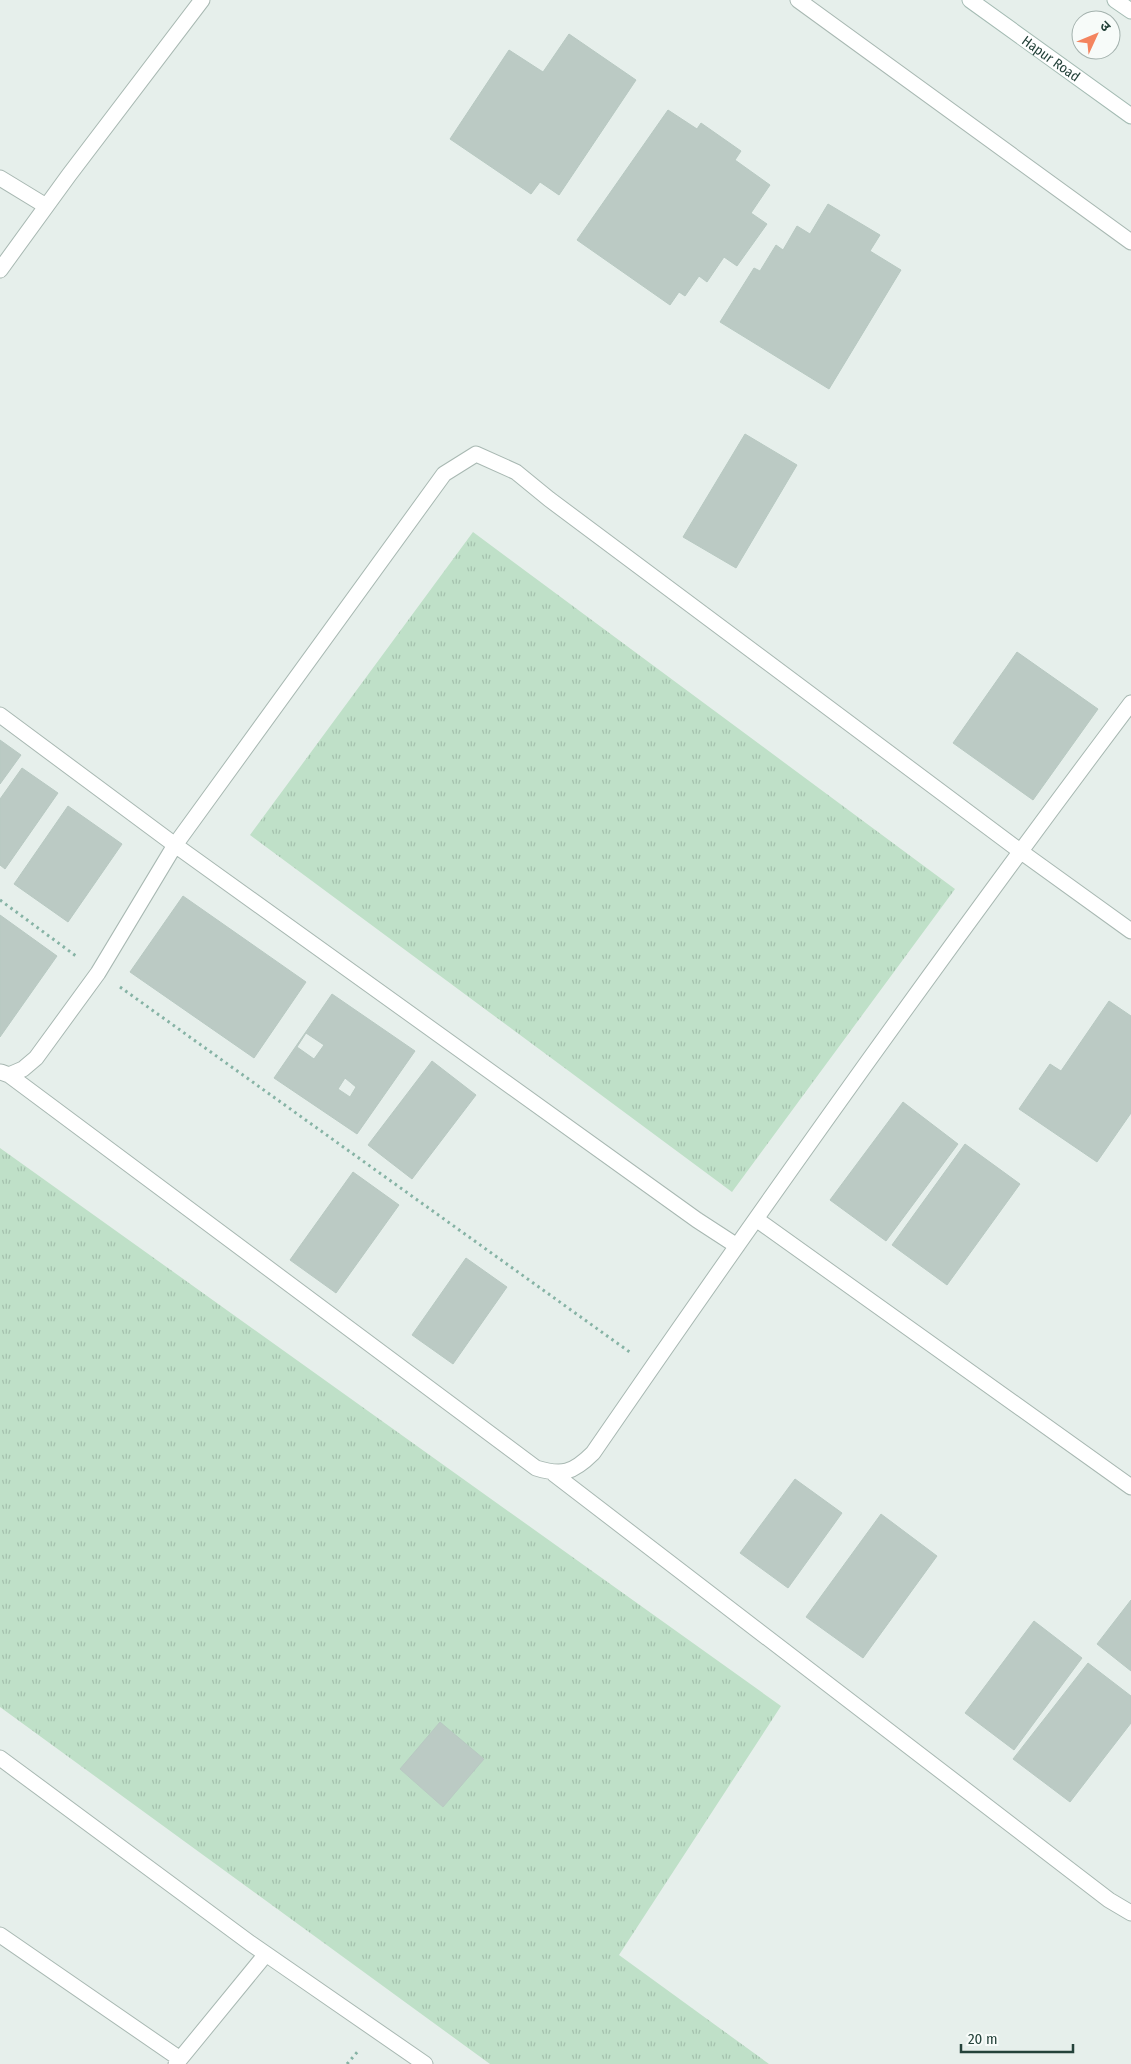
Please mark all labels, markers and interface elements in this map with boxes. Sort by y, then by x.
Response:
north arrow [1071,10,1121,60]
text: उ [1096,17,1115,36]
street label: Hapur Road [1019,32,1083,85]
scale bar [961,2022,1074,2054]
text: 20 m [968,2030,998,2048]

